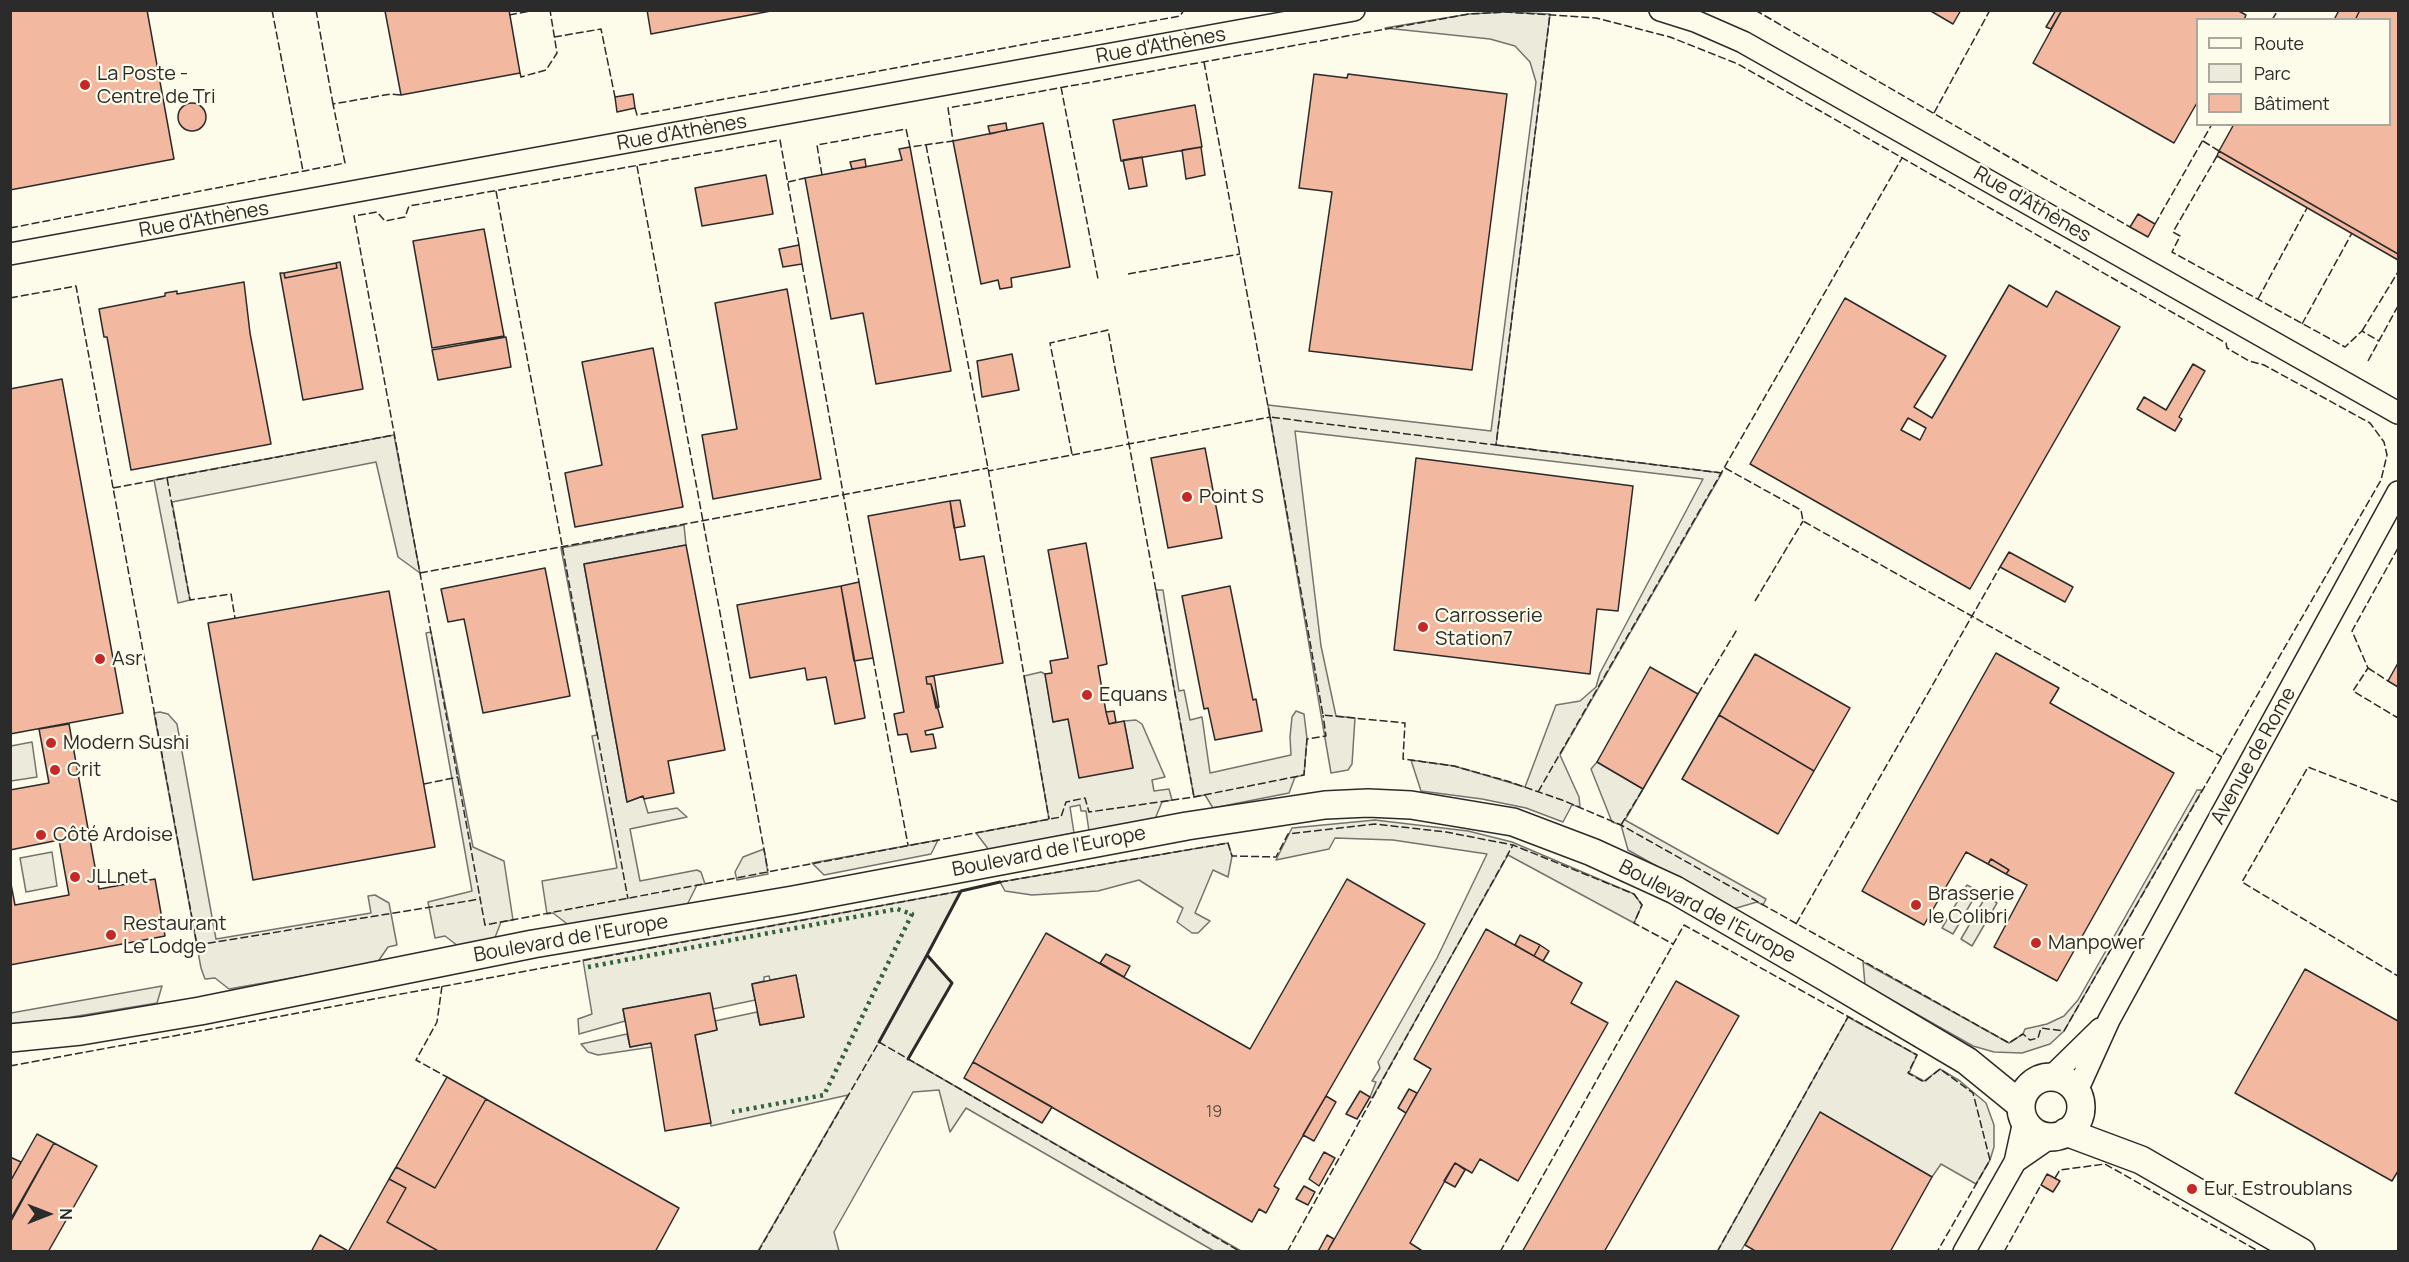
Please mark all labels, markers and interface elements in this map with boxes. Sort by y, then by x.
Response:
legend [2196,18,2391,126]
street label: Rue d'Athènes [1094,23,1228,69]
text: Route [2254,31,2304,55]
text: Parc [2254,61,2291,85]
place label: La Poste - Centre de Tri [97,62,216,109]
marker: La Poste - Centre de Tri [78,78,92,92]
text: Bâtiment [2254,91,2330,115]
street label: Rue d'Athènes [615,110,749,156]
street label: Rue d'Athènes [1969,162,2095,248]
street label: Rue d'Athènes [137,197,271,243]
place label: Point S [1199,485,1264,509]
marker: Point S [1180,490,1194,504]
place label: Carrosserie Station7 [1435,604,1543,651]
marker: Carrosserie Station7 [1416,620,1430,634]
place label: Asr [112,647,142,671]
marker: Asr [93,652,107,666]
place label: Equans [1099,683,1168,707]
street label: Avenue de Rome [2206,683,2302,829]
marker: Equans [1080,688,1094,702]
place label: Modern Sushi [63,731,190,755]
marker: Modern Sushi [44,736,58,750]
place label: Crit [67,758,101,782]
marker: Crit [48,763,62,777]
street label: Boulevard de l'Europe [950,821,1148,883]
place label: Côté Ardoise [53,823,173,847]
marker: Côté Ardoise [34,828,48,842]
street label: Boulevard de l'Europe [1614,855,1800,969]
place label: JLLnet [87,865,148,889]
marker: JLLnet [68,870,82,884]
place label: Brasserie le Colibri [1928,882,2014,929]
marker: Brasserie le Colibri [1909,898,1923,912]
street label: Boulevard de l'Europe [472,910,670,968]
place label: Restaurant Le Lodge [123,912,227,959]
marker: Restaurant Le Lodge [104,928,118,942]
place label: Manpower [2048,931,2145,955]
marker: Manpower [2029,936,2043,950]
house number: 19 [1206,1103,1222,1123]
place label: Eur. Estroublans [2204,1177,2353,1201]
marker: Eur. Estroublans [2185,1182,2199,1196]
north arrow [18,1184,78,1244]
text: N [55,1208,77,1220]

